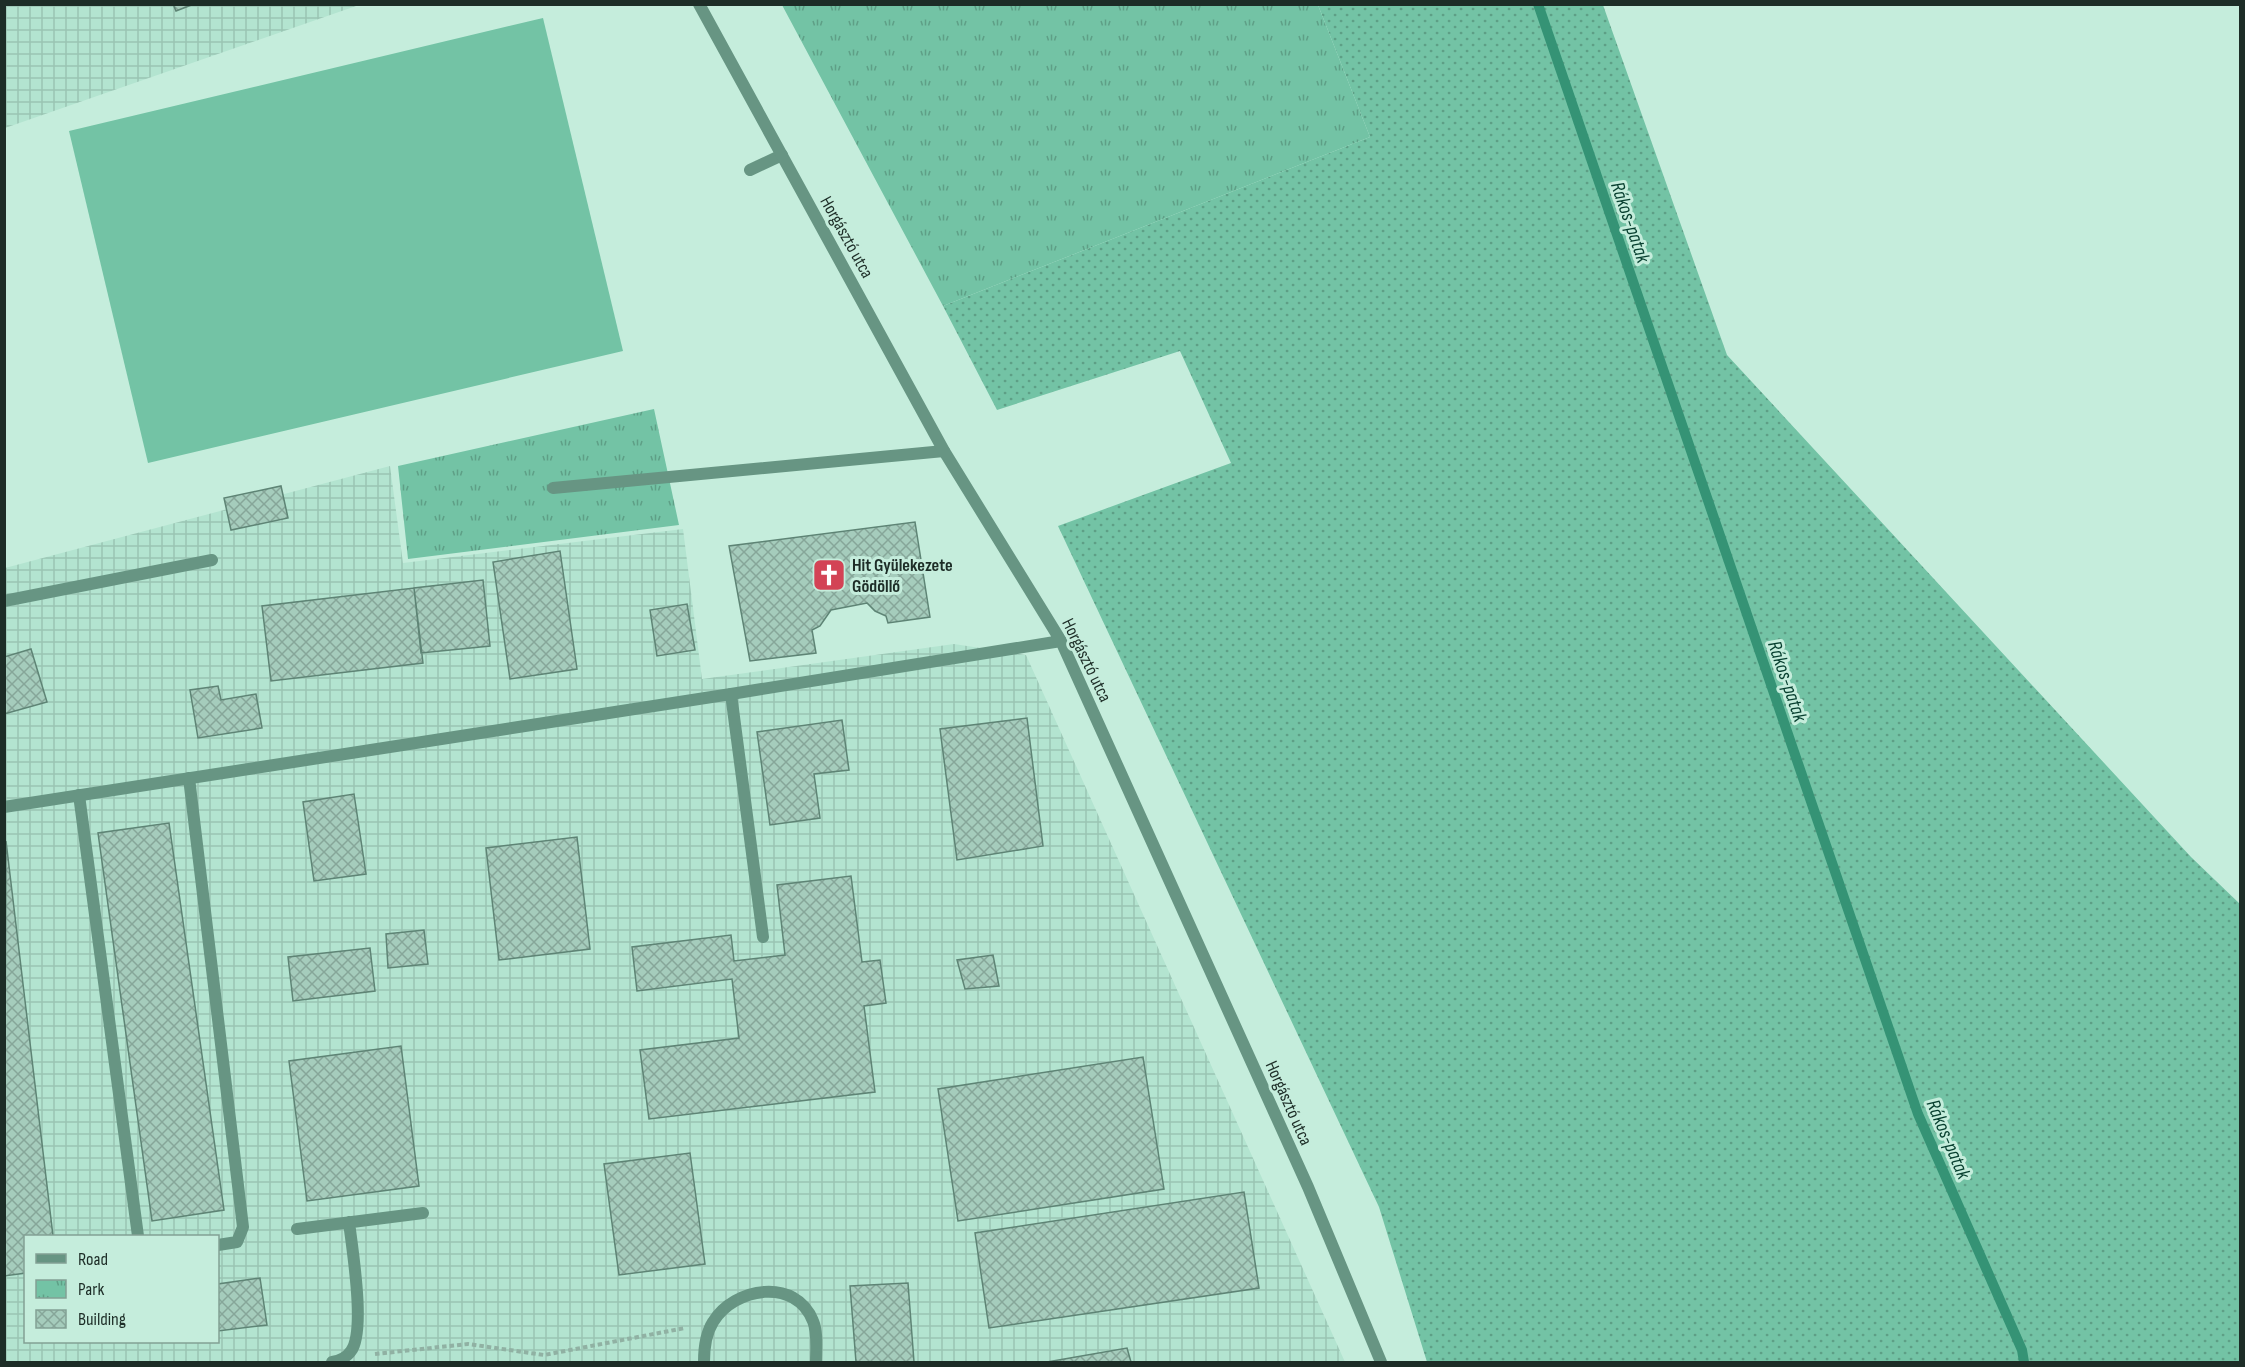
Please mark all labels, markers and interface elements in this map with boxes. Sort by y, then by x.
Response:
water label: Rákos-patak [1605,179,1655,266]
street label: Horgásztó utca [815,193,878,282]
place label: Hit Gyülekezete Gödöllő [852,555,953,597]
church icon: Hit Gyülekezete Gödöllő [811,557,847,593]
street label: Horgásztó utca [1057,615,1116,705]
water label: Rákos-patak [1762,638,1812,725]
street label: Horgásztó utca [1261,1058,1317,1149]
water label: Rákos-patak [1921,1096,1976,1183]
legend [24,1235,219,1343]
text: Road [78,1249,108,1270]
text: Park [78,1279,104,1300]
text: Building [78,1309,126,1330]

